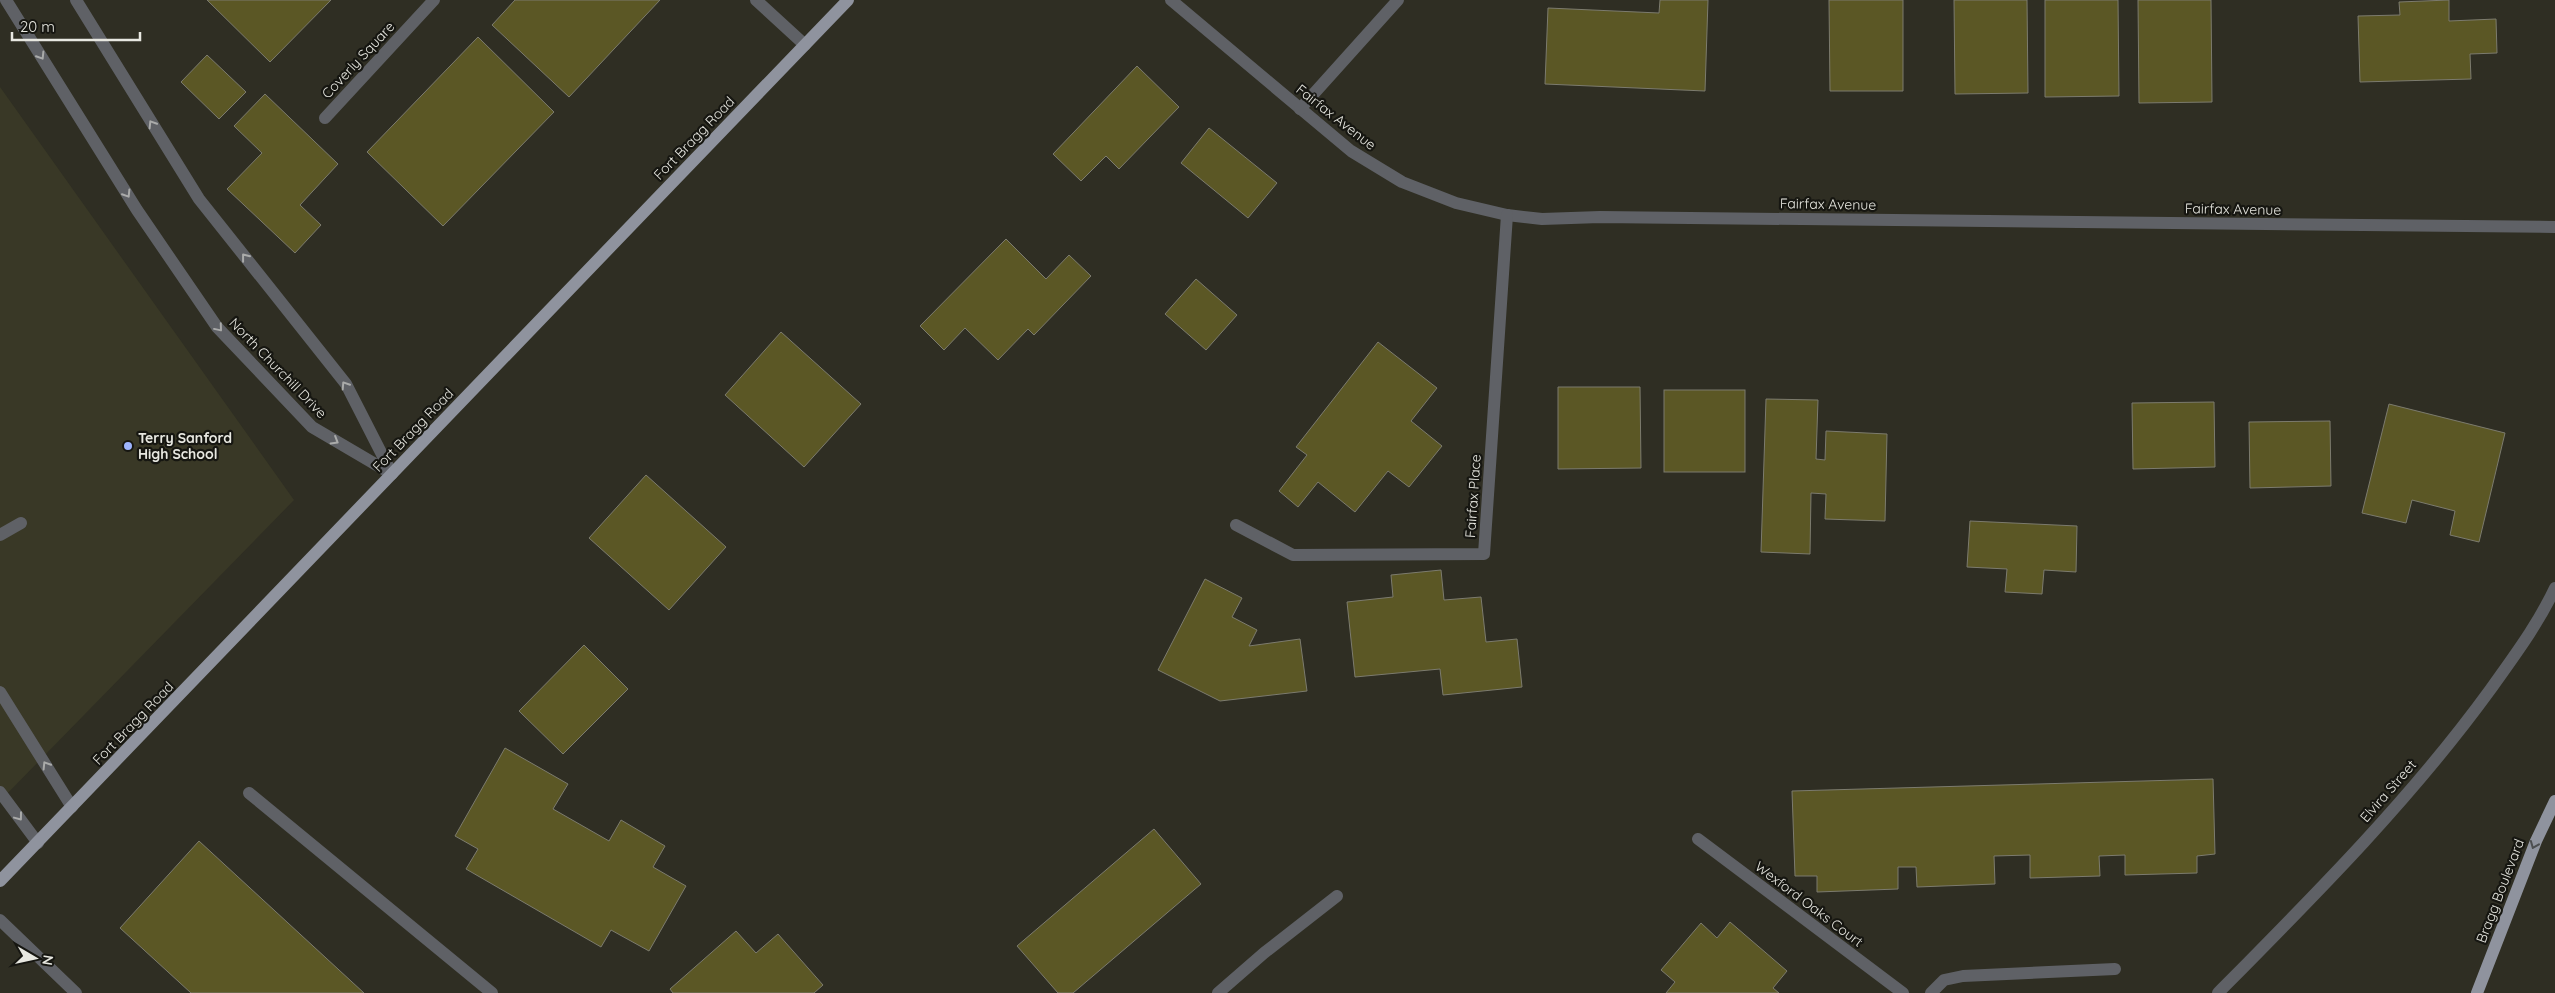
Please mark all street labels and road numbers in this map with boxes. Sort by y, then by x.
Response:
street label: Coverly Square [318,18,398,102]
street label: Fairfax Avenue [1292,80,1380,154]
street label: Fort Bragg Road [650,93,738,183]
street label: Fairfax Avenue [1780,194,1876,214]
street label: Fairfax Avenue [2185,199,2281,219]
street label: North Churchill Drive [225,314,331,422]
street label: Fort Bragg Road [369,385,457,475]
street label: Fairfax Place [1461,453,1485,538]
street label: Fort Bragg Road [89,678,177,768]
street label: Elvira Street [2356,756,2420,826]
street label: Bragg Boulevard [2472,836,2528,946]
street label: Wexford Oaks Court [1751,857,1867,951]

